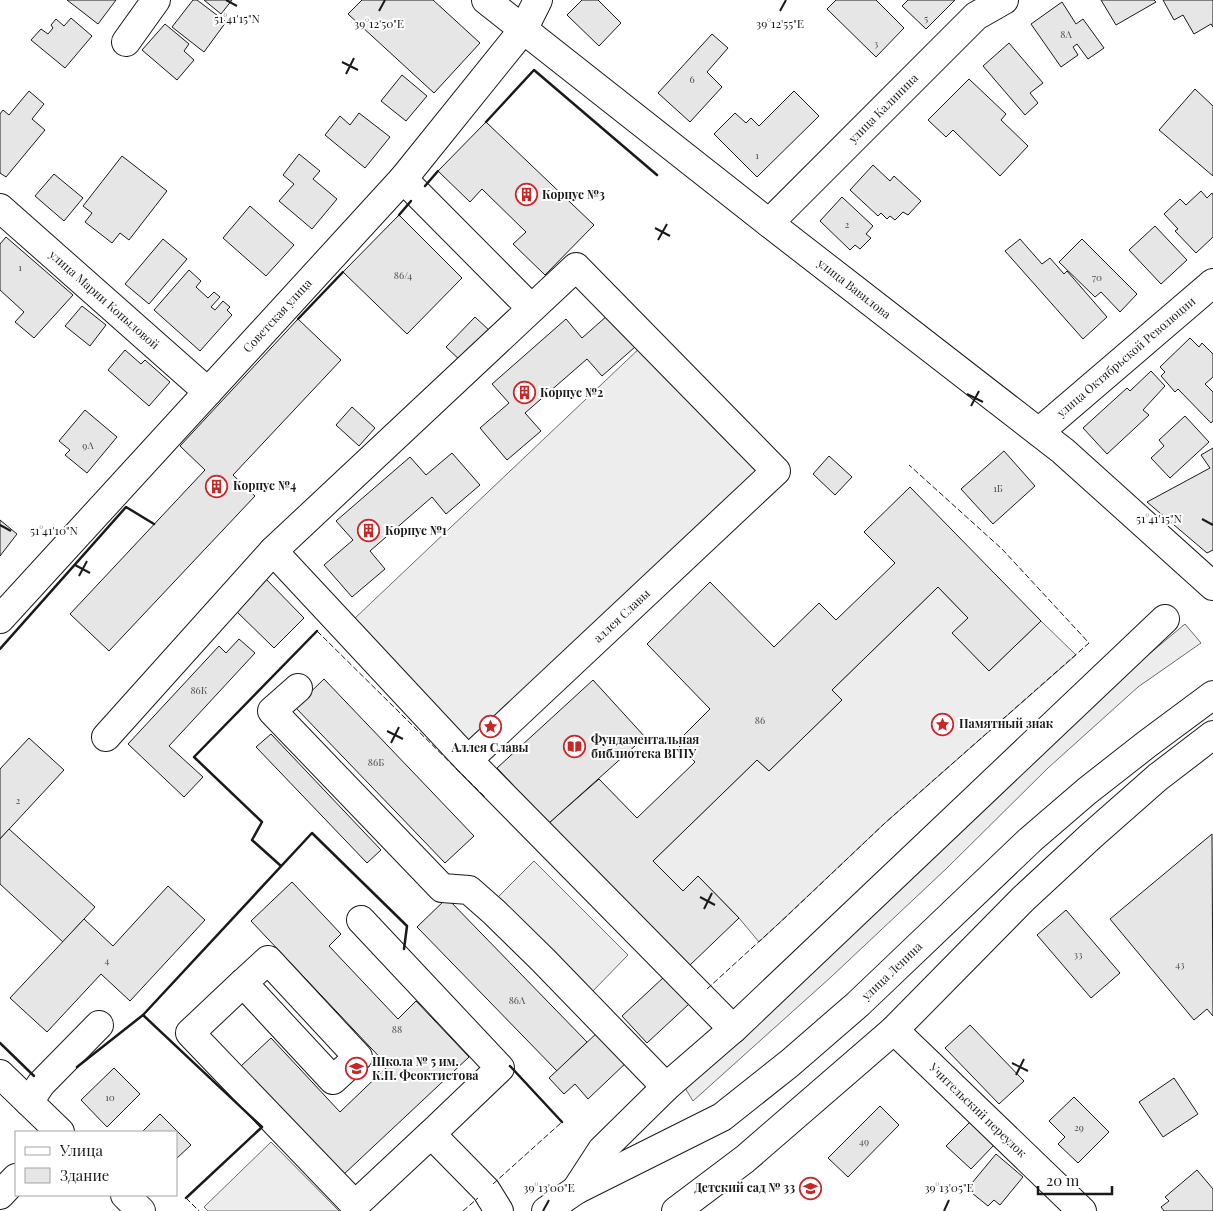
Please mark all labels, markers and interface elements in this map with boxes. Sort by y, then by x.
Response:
text: 51°41'15"N [214,10,261,26]
house number: 5 [924,11,928,25]
text: 39°12'50"E [354,15,404,31]
text: 39°12'55"E [756,15,804,31]
house number: 8А [1060,27,1072,41]
house number: 3 [874,36,879,50]
street label: улица Калинина [844,70,921,147]
house number: 6 [689,72,695,86]
house number: 1 [755,148,759,162]
building icon: Корпус №3 [514,183,538,207]
place label: Корпус №3 [542,186,605,202]
house number: 2 [845,217,850,231]
street label: улица Марии Копыловой [46,246,164,353]
street label: улица Вавилова [814,254,895,322]
house number: 1 [18,260,22,274]
house number: 86/4 [394,268,412,282]
house number: 70 [1092,270,1102,284]
street label: Советская улица [239,275,315,356]
street label: улица Октябрьской Революции [1052,292,1199,421]
building icon: Корпус №2 [512,381,536,405]
place label: Корпус №2 [540,384,603,400]
house number: 9А [82,438,94,452]
building icon: Корпус №4 [205,474,229,498]
place label: Корпус №4 [233,477,296,493]
house number: 1Б [993,481,1003,495]
text: 51°41'15"N [1136,510,1183,526]
building icon: Корпус №1 [357,519,381,543]
text: 51°41'10"N [30,522,79,538]
place label: Корпус №1 [385,522,447,538]
street label: аллея Славы [590,585,653,646]
house number: 86К [190,683,208,697]
place icon: Памятный знак [931,712,955,736]
house number: 86 [755,713,765,727]
place icon: Аллея Славы [478,715,502,739]
place label: Памятный знак [959,715,1054,731]
place label: Фундаментальная библиотека ВГПУ [591,731,699,761]
library icon: Фундаментальная библиотека ВГПУ [563,735,587,759]
place label: Аллея Славы [450,739,529,755]
house number: 86Б [368,755,384,769]
house number: 2 [16,793,21,807]
street label: улица Ленина [857,938,925,1004]
house number: 33 [1073,947,1083,961]
house number: 4 [105,953,110,967]
house number: 43 [1175,957,1185,971]
house number: 86А [509,993,526,1007]
house number: 88 [392,1022,402,1036]
place label: Школа № 5 им. К.П. Феоктистова [372,1053,479,1083]
school or university icon: Школа № 5 им. К.П. Феоктистова [344,1057,368,1081]
street label: Учительский переулок [925,1058,1030,1160]
house number: 10 [105,1090,115,1104]
house number: 29 [1074,1120,1084,1134]
legend [15,1131,178,1196]
house number: 49 [859,1134,869,1148]
text: Улица [59,1140,103,1160]
scale bar [1038,1164,1112,1196]
text: Здание [60,1165,109,1185]
text: 20 m [1046,1170,1080,1190]
school or university icon: Детский сад № 33 [799,1176,823,1200]
text: 39°13'00"E [523,1179,575,1195]
place label: Детский сад № 33 [694,1179,795,1195]
text: 39°13'05"E [924,1179,974,1195]

